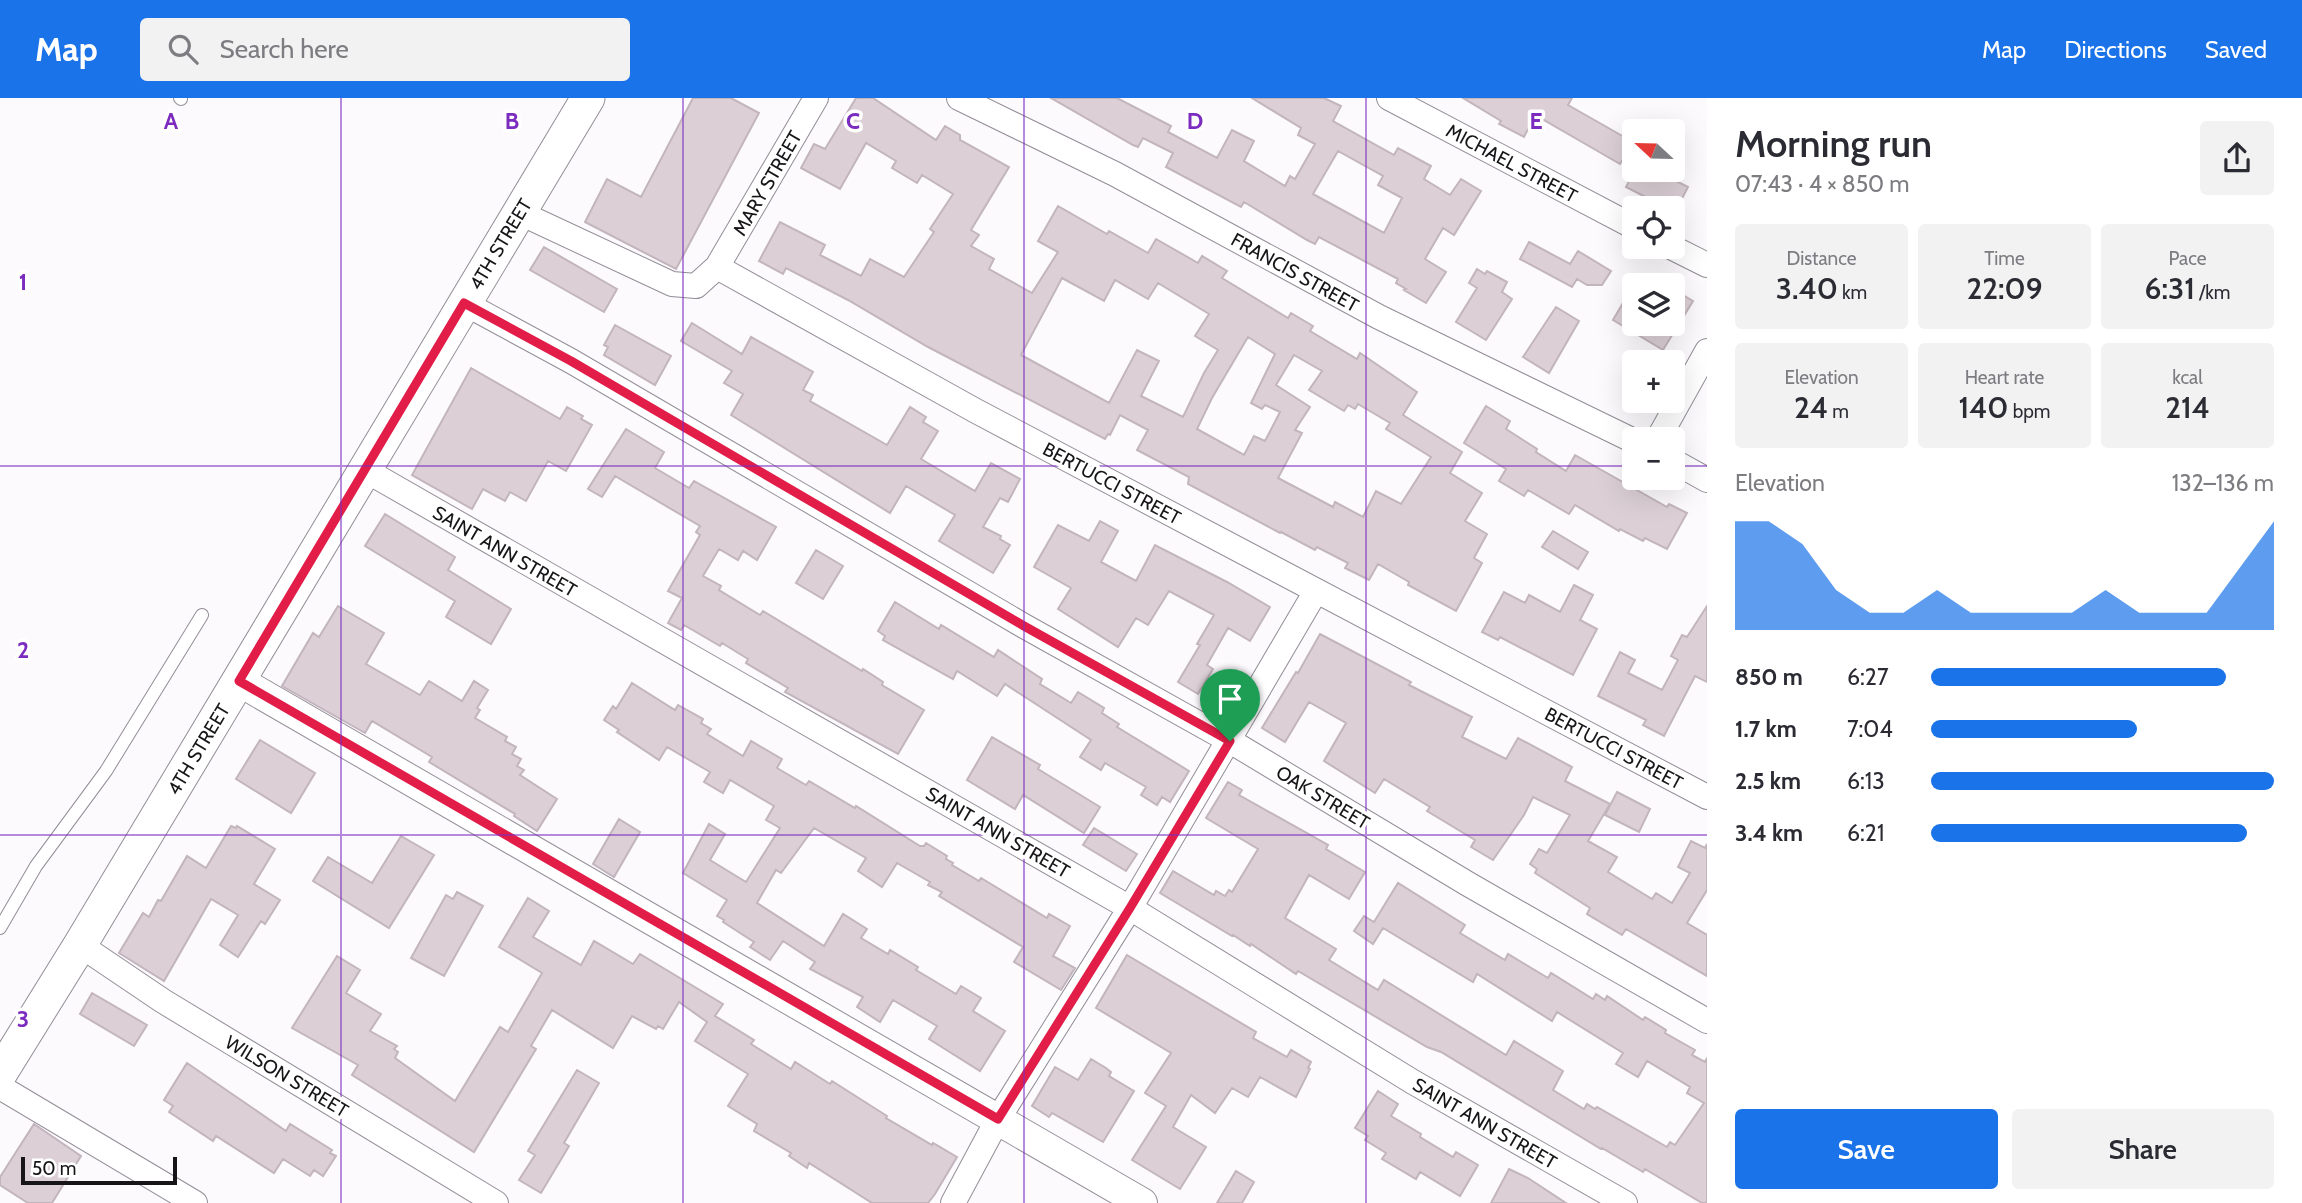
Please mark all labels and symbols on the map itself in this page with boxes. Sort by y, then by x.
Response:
text: A [164,107,179,135]
text: B [505,107,519,135]
text: C [846,107,860,135]
text: D [1187,107,1203,135]
street label: MICHAEL STREET [1443,119,1581,207]
north arrow [1622,119,1685,182]
street label: MARY STREET [728,127,807,240]
street label: 4TH STREET [464,194,537,294]
street label: FRANCIS STREET [1227,228,1363,317]
text: 1 [19,268,27,296]
street label: BERTUCCI STREET [1039,437,1185,530]
street label: SAINT ANN STREET [429,501,581,602]
text: 2 [17,636,29,664]
pin [1200,669,1260,741]
street label: 4TH STREET [162,699,235,799]
street label: BERTUCCI STREET [1541,702,1687,795]
street label: OAK STREET [1272,761,1374,834]
street label: SAINT ANN STREET [922,782,1074,883]
text: 3 [17,1005,29,1033]
street label: WILSON STREET [221,1031,352,1122]
street label: SAINT ANN STREET [1409,1073,1561,1174]
scale bar [21,1154,177,1186]

